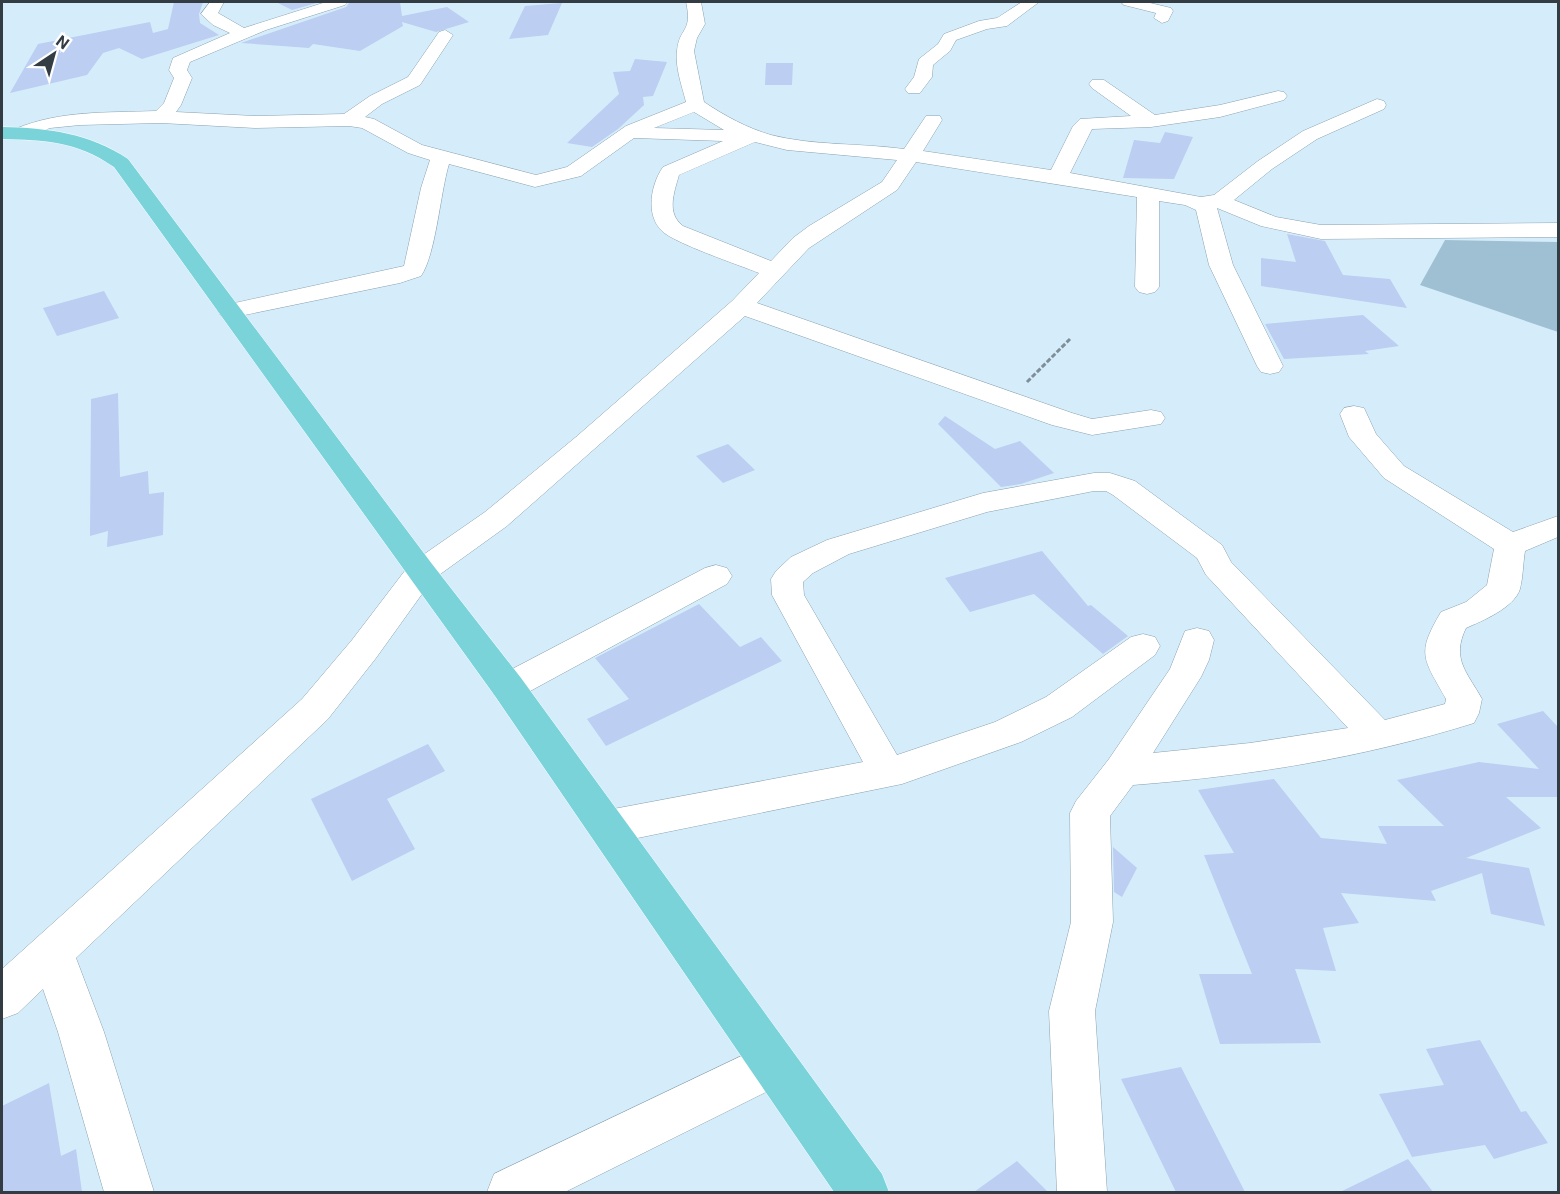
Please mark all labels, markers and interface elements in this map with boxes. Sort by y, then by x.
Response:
north arrow [24,24,84,84]
text: N [52,31,73,53]

